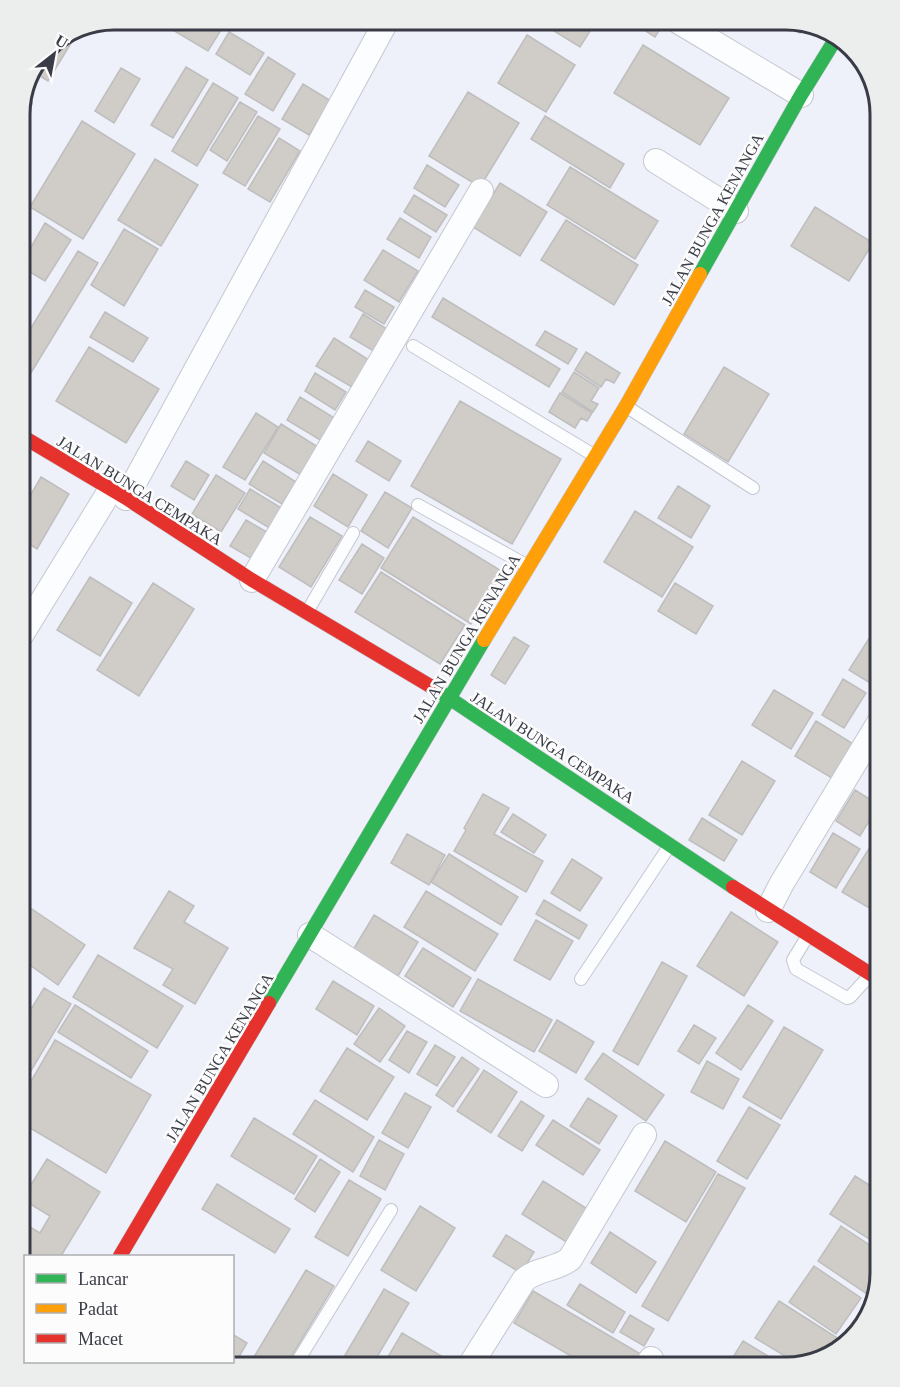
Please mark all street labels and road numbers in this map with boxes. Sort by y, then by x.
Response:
street label: JALAN BUNGA KENANGA [658,130,767,308]
street label: JALAN BUNGA CEMPAKA [54,432,226,549]
street label: JALAN BUNGA KENANGA [409,550,524,726]
street label: JALAN BUNGA CEMPAKA [468,688,638,807]
street label: JALAN BUNGA KENANGA [162,969,277,1145]

